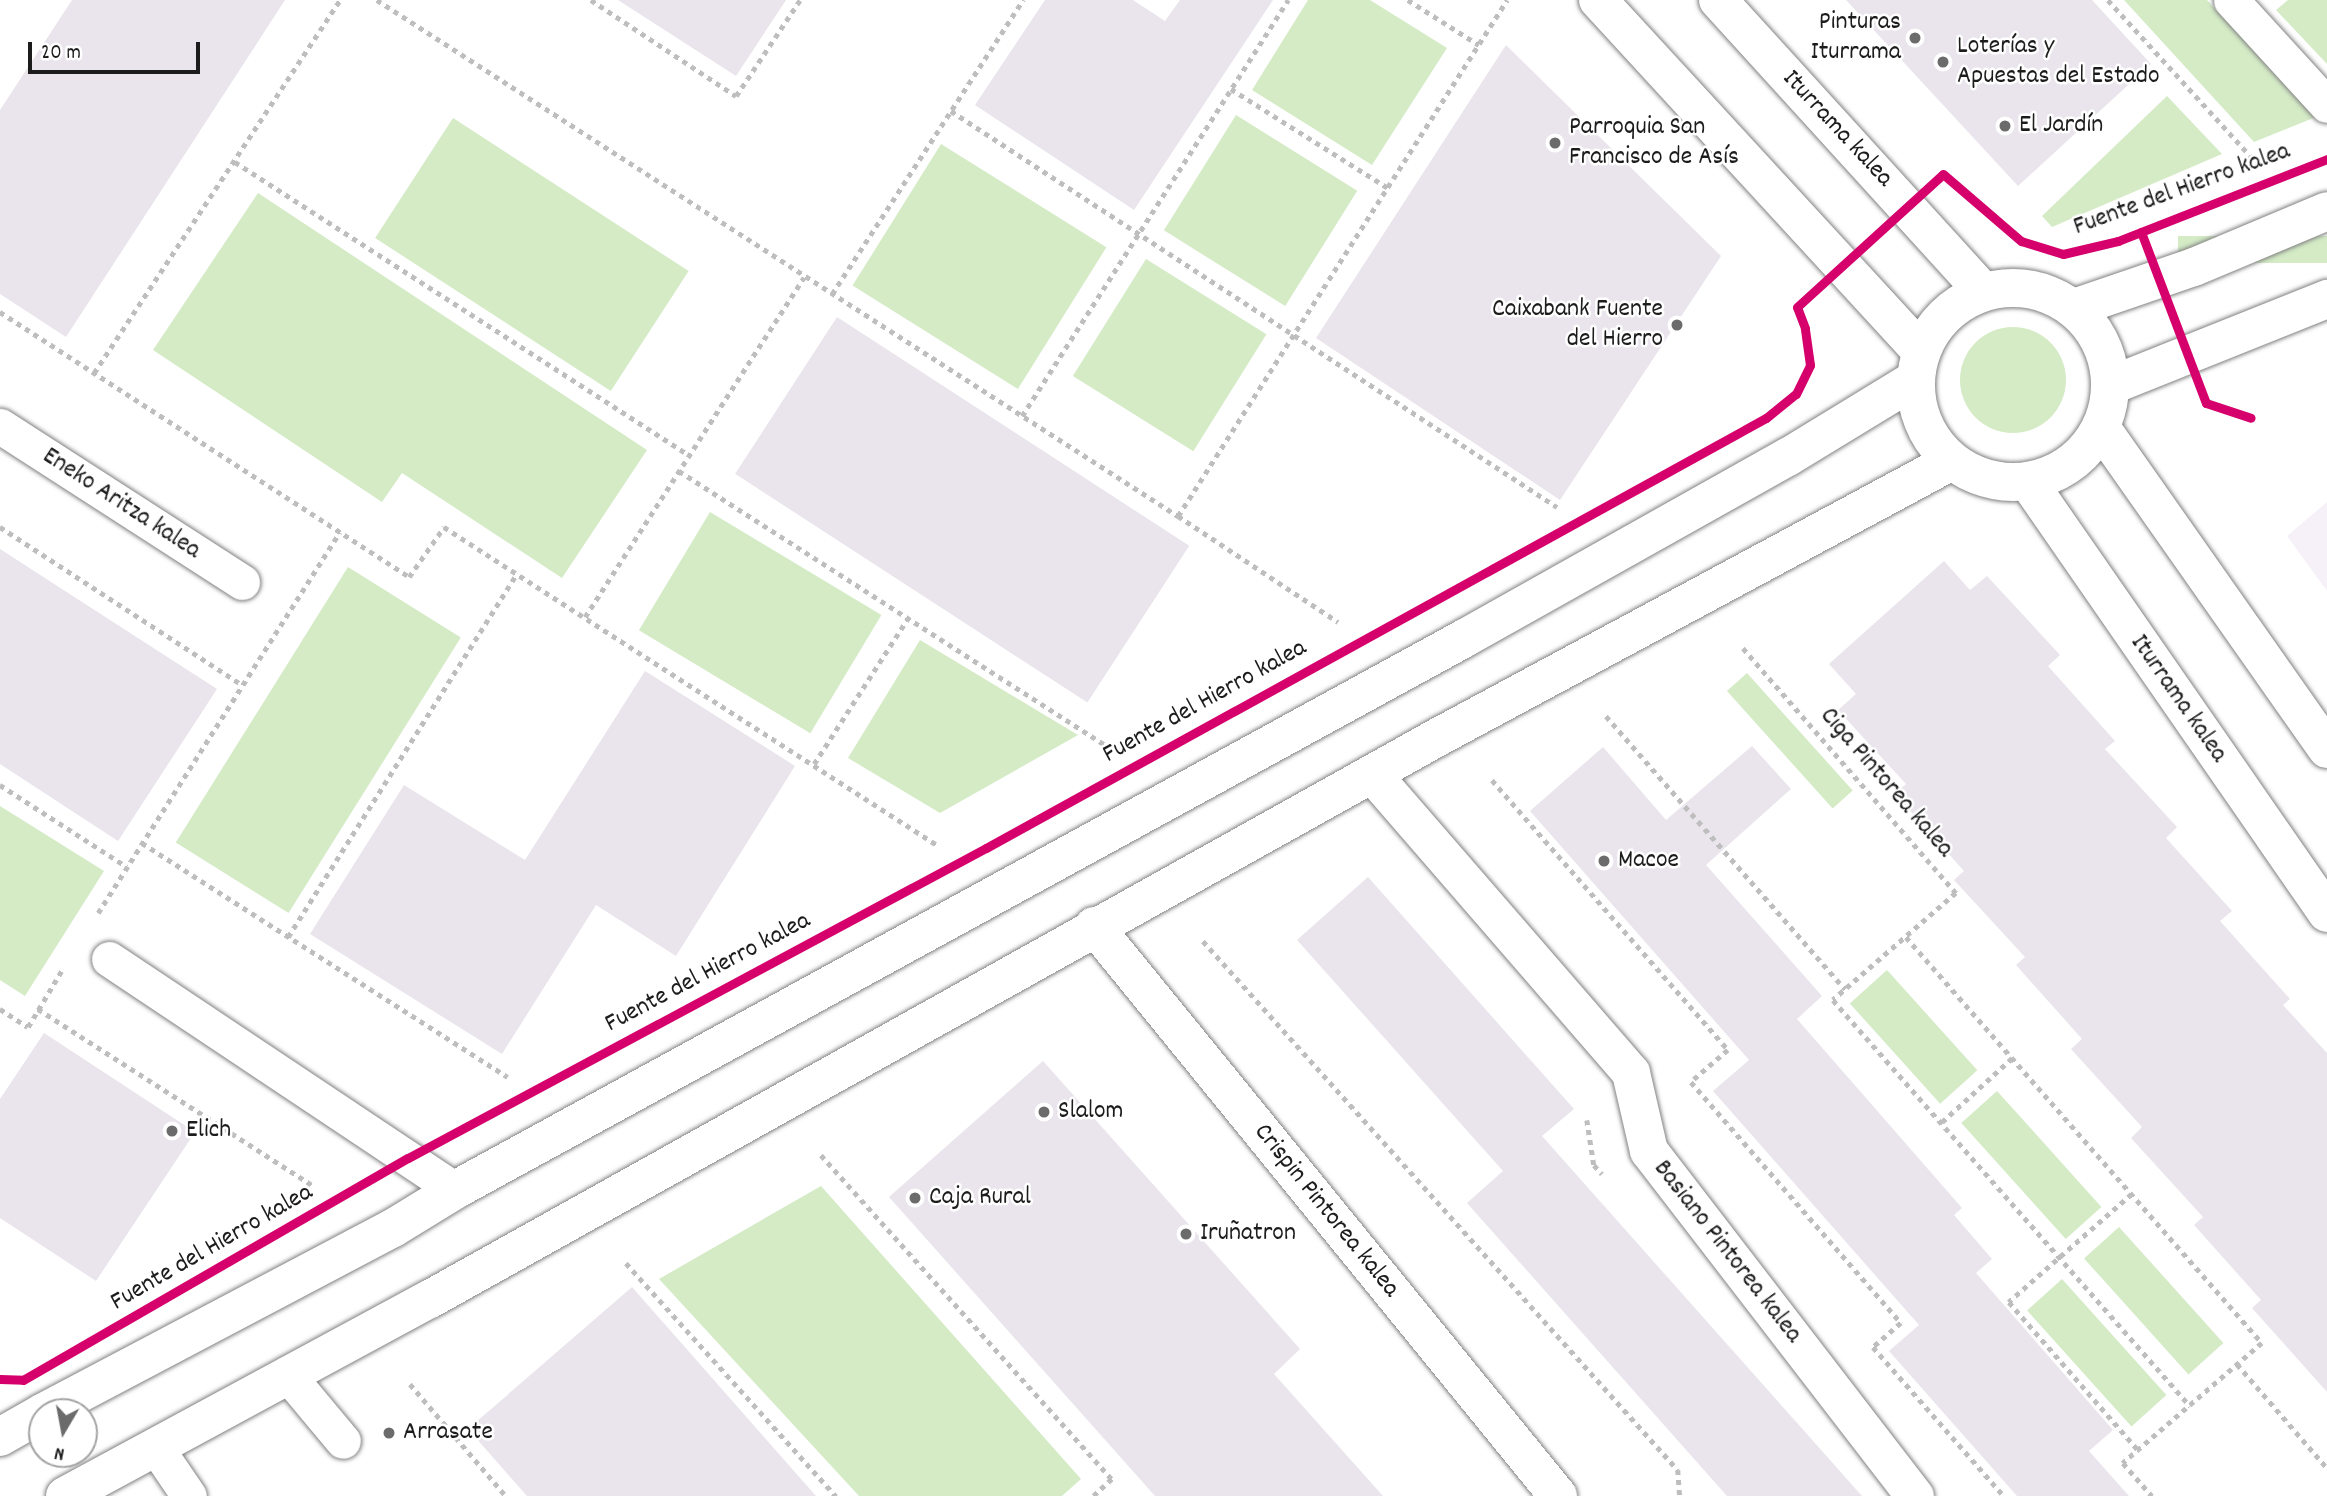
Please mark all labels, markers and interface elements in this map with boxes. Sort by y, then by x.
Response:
place label: Pinturas Iturrama [1811,7,1901,68]
scale bar [32,28,203,72]
marker: Pinturas Iturrama [1907,30,1923,46]
place label: Loterías y Apuestas del Estado [1957,31,2160,92]
text: 20 m [41,39,81,69]
marker: Loterías y Apuestas del Estado [1935,54,1951,70]
street label: Iturrama kalea [1775,64,1899,194]
place label: El Jardín [2019,110,2103,142]
place label: Parroquia San Francisco de Asís [1569,112,1739,174]
marker: El Jardín [1997,118,2013,134]
marker: Parroquia San Francisco de Asís [1547,135,1563,151]
street label: Fuente del Hierro kalea [2070,136,2294,244]
place label: Caixabank Fuente del Hierro [1492,294,1663,356]
marker: Caixabank Fuente del Hierro [1669,317,1685,333]
street label: Eneko Aritza kalea [36,441,206,567]
street label: Iturrama kalea [2122,629,2234,769]
street label: Fuente del Hierro kalea [1098,633,1312,771]
street label: Ciga Pintorea kalea [1812,702,1960,864]
place label: Macoe [1618,845,1679,877]
marker: Macoe [1596,853,1612,869]
street label: Fuente del Hierro kalea [600,906,816,1040]
place label: Slalom [1058,1096,1123,1128]
marker: Slalom [1036,1104,1052,1120]
place label: Elich [186,1115,231,1147]
street label: Crispin Pintorea kalea [1246,1118,1406,1304]
marker: Elich [164,1123,180,1139]
street label: Basiano Pintorea kalea [1646,1154,1808,1350]
street label: Fuente del Hierro kalea [105,1177,319,1319]
place label: Caja Rural [929,1182,1031,1214]
marker: Caja Rural [907,1190,923,1206]
place label: Iruñatron [1200,1218,1296,1250]
marker: Iruñatron [1178,1226,1194,1242]
north arrow [28,1398,98,1468]
place label: Arrasate [403,1417,493,1449]
marker: Arrasate [381,1425,397,1441]
text: N [53,1438,67,1466]

